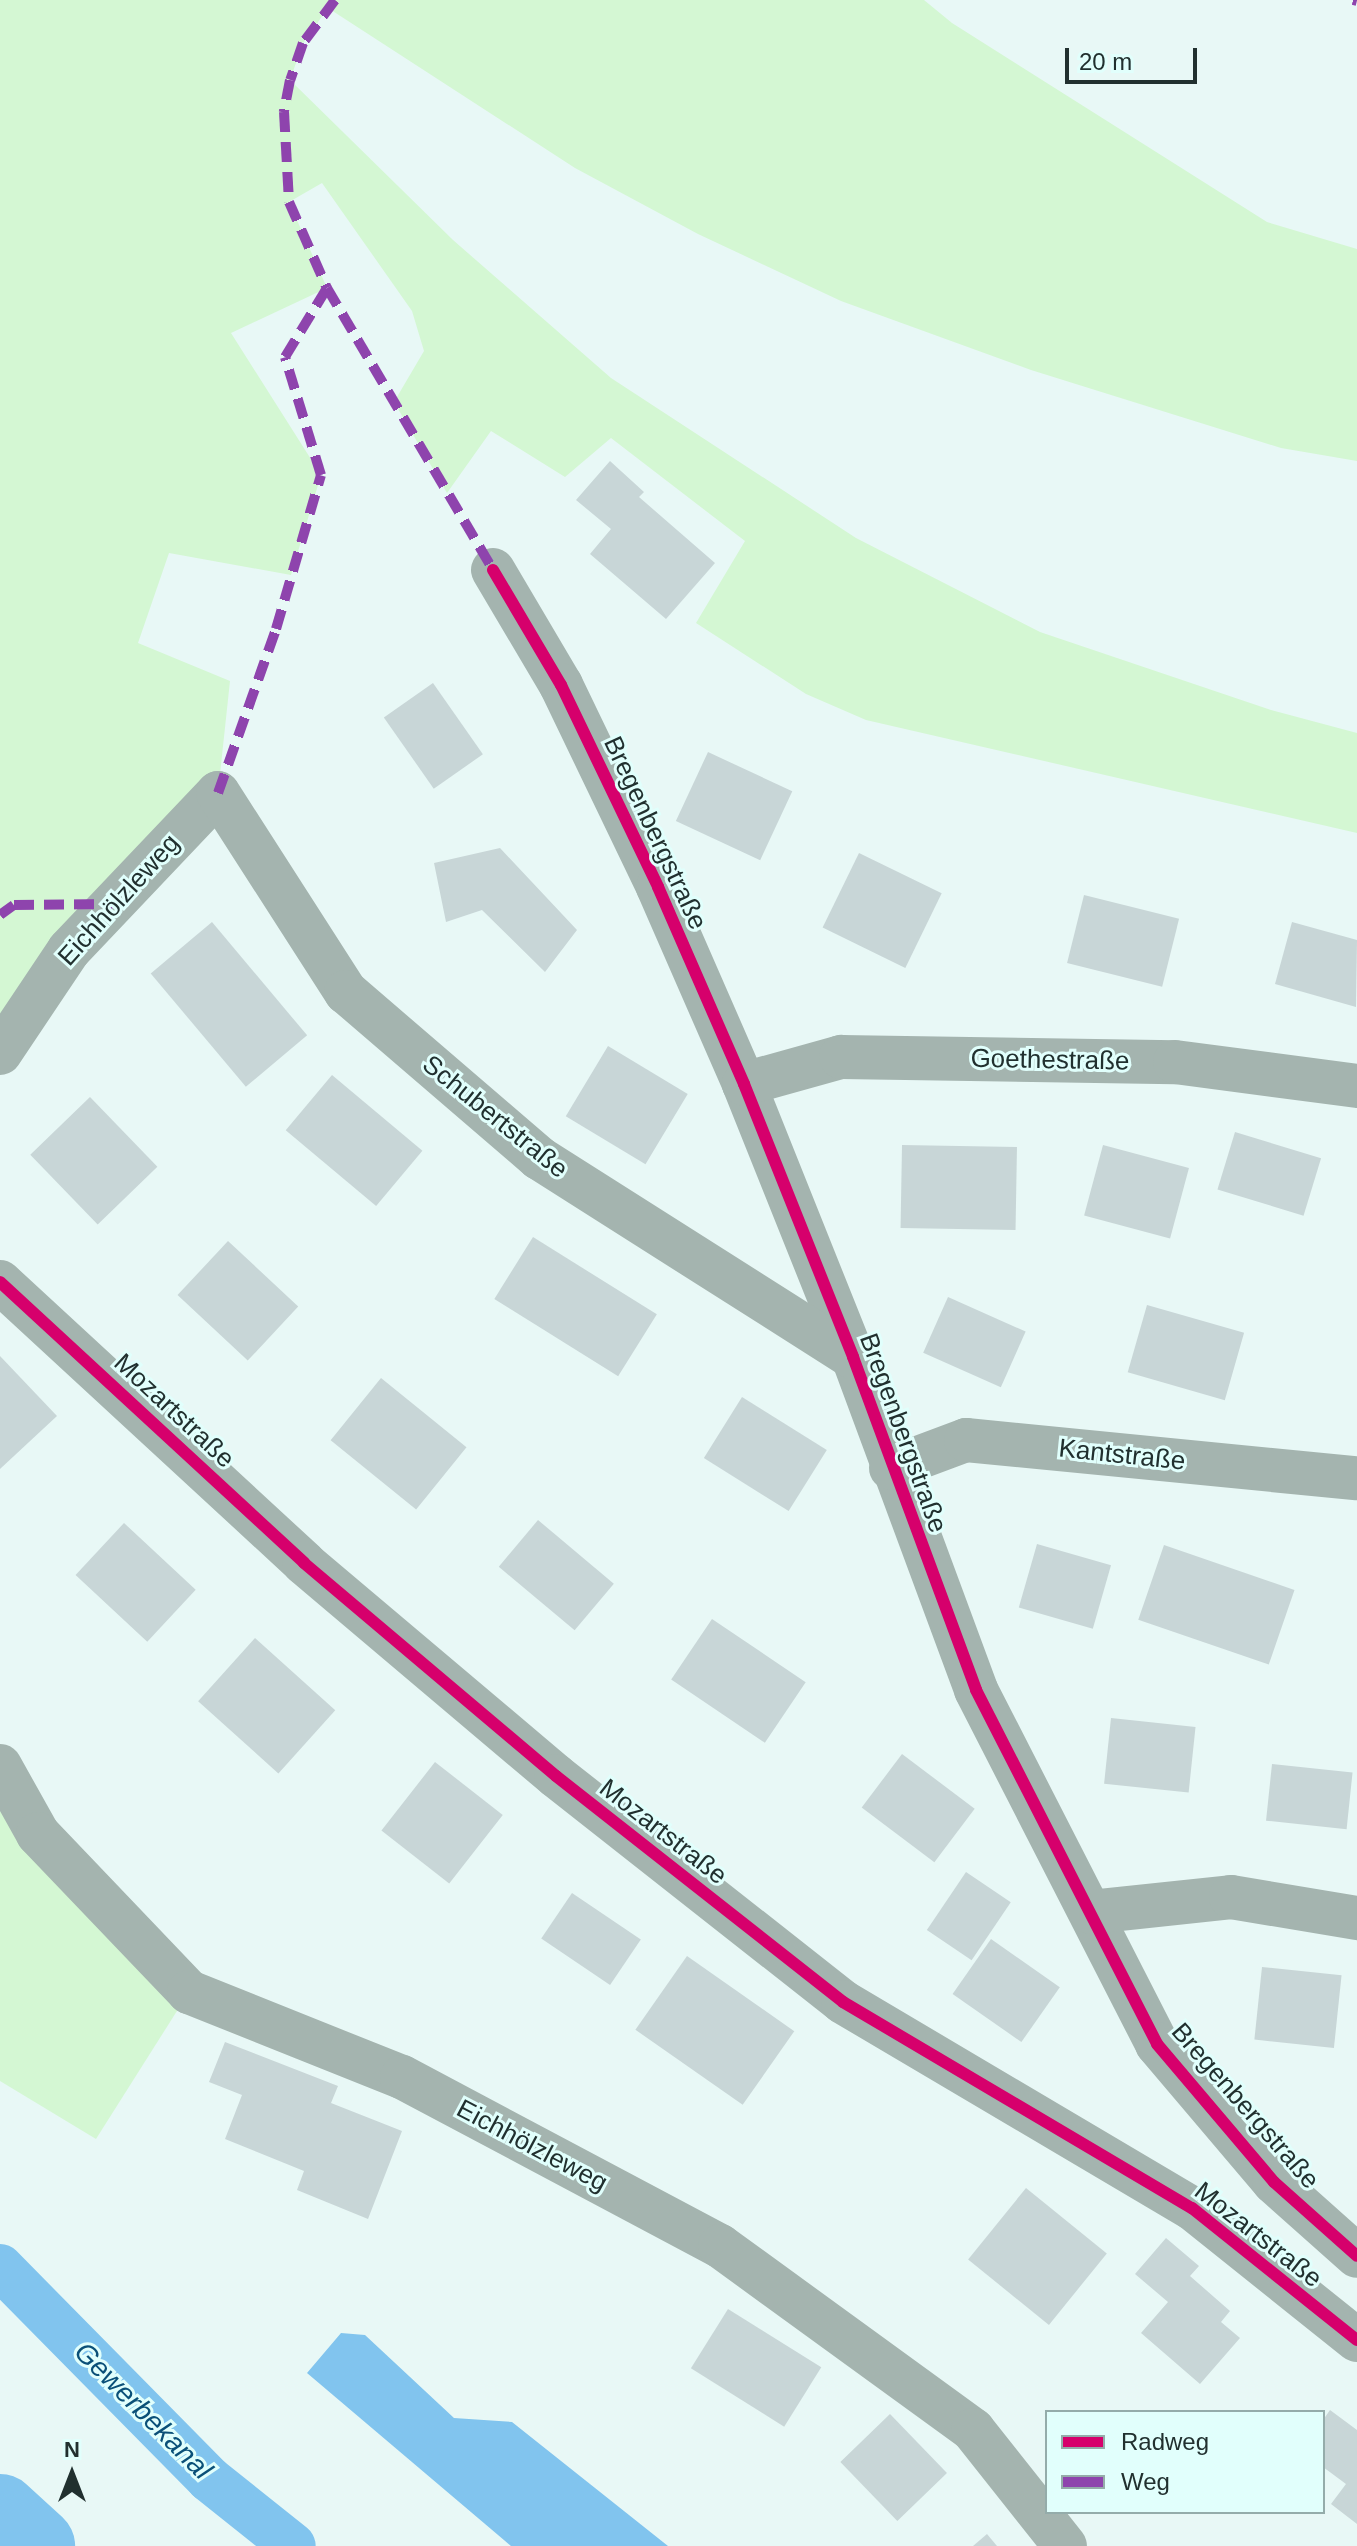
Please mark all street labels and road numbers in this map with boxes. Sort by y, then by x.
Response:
street label: Bregenbergstraße [597,731,713,935]
street label: Eichhölzleweg [52,828,186,972]
street label: Goethestraße [970,1043,1130,1077]
street label: Schubertstraße [416,1049,574,1185]
street label: Bregenbergstraße [853,1329,953,1537]
street label: Mozartstraße [107,1347,241,1475]
street label: Kantstraße [1057,1433,1187,1477]
street label: Mozartstraße [593,1773,733,1891]
street label: Bregenbergstraße [1164,2017,1326,2195]
street label: Eichhölzleweg [451,2093,613,2199]
street label: Mozartstraße [1188,2176,1328,2294]

